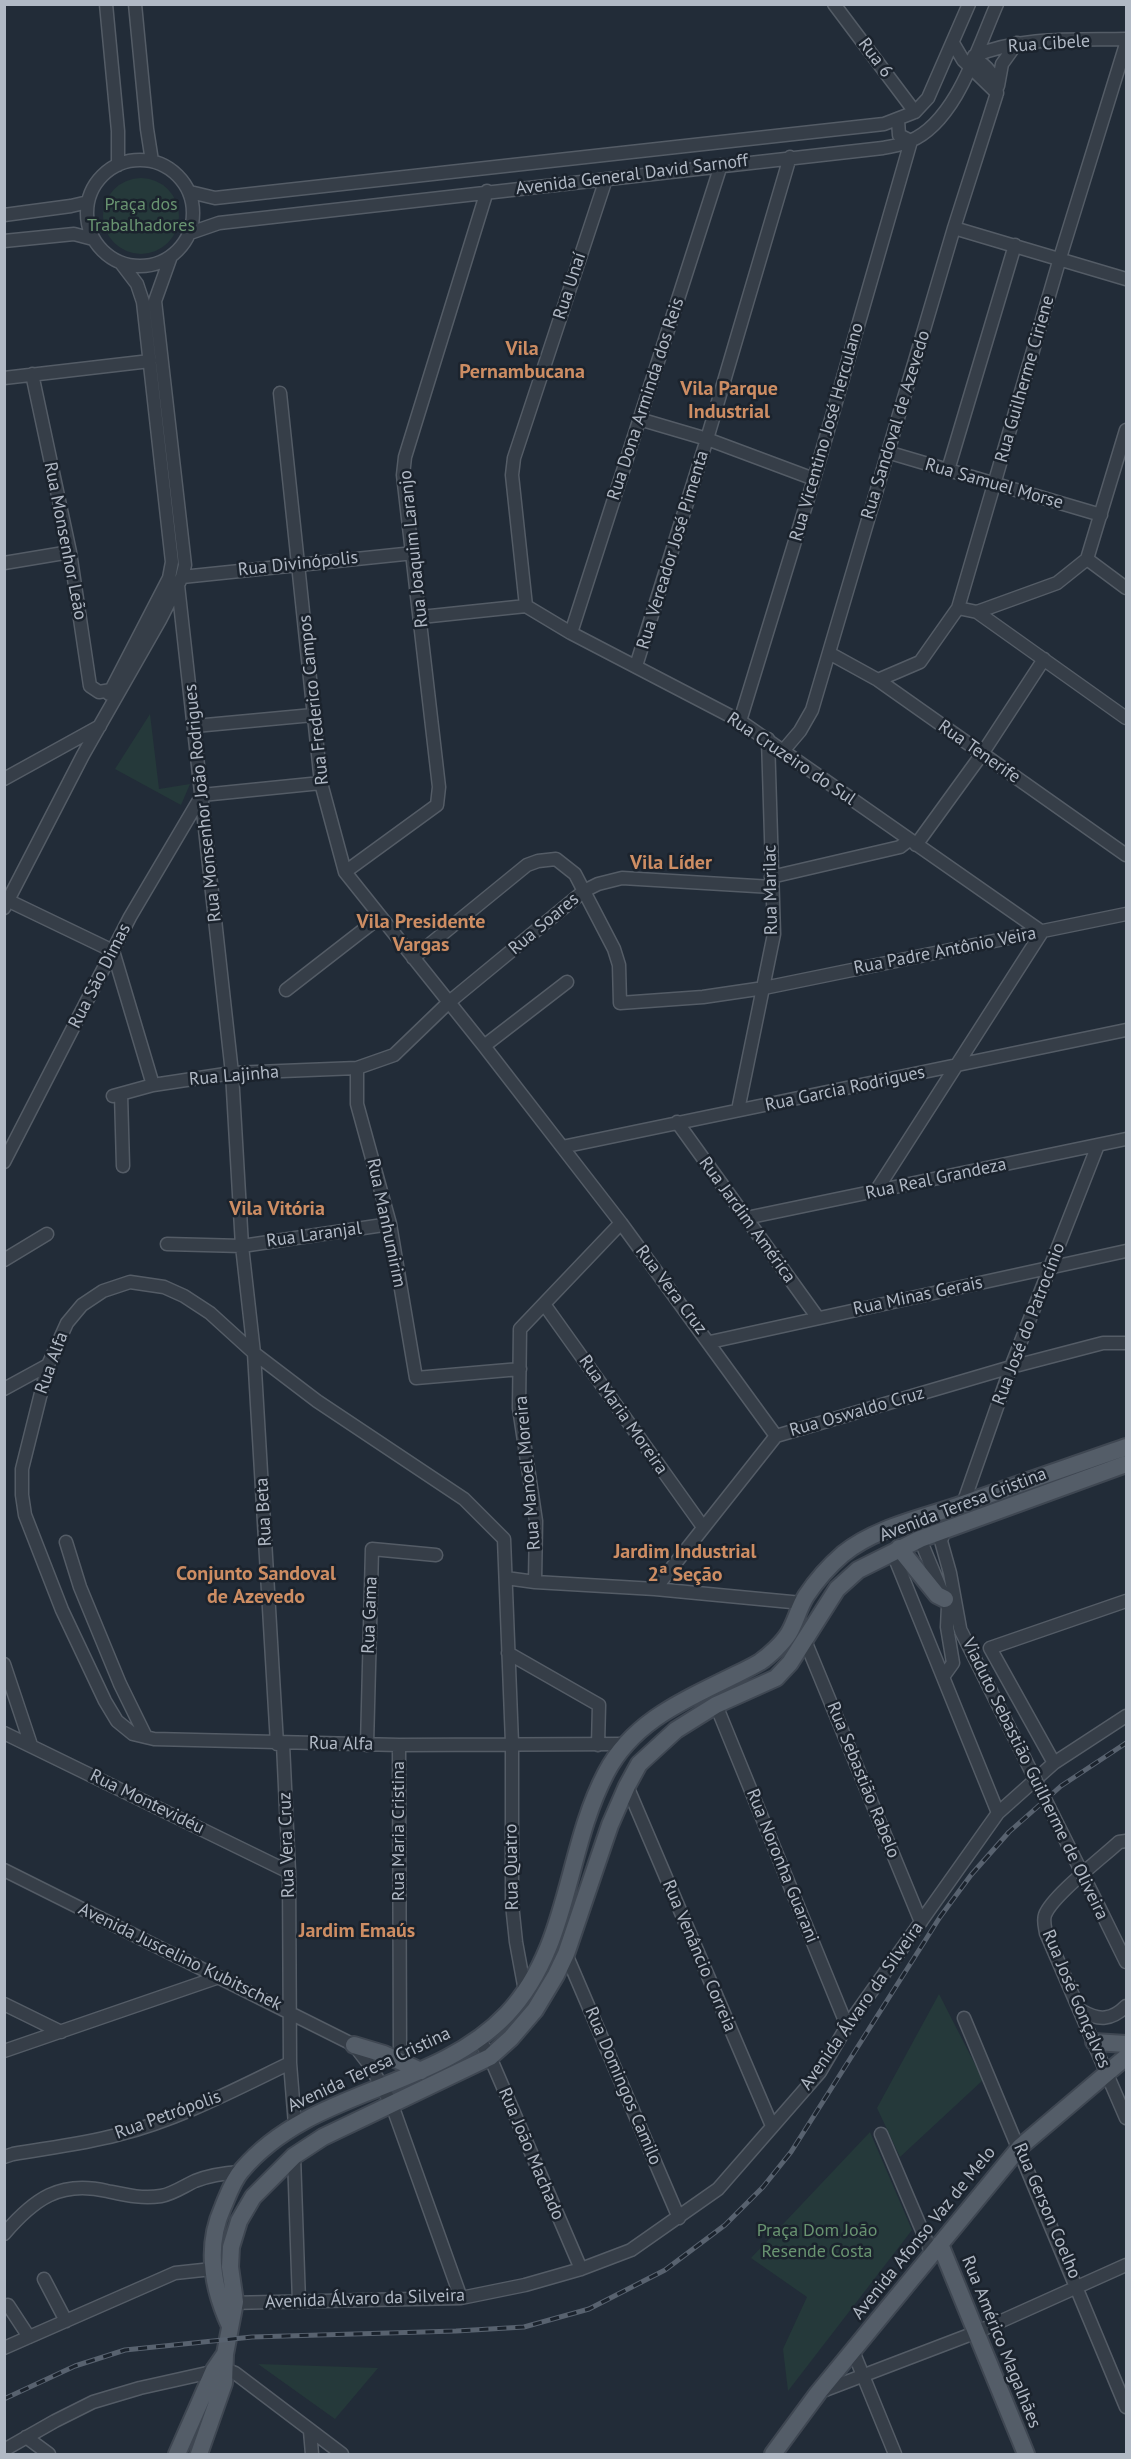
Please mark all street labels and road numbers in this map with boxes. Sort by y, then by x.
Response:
street label: Rua Cibele [1007,30,1091,58]
street label: Rua 6 [853,34,897,82]
street label: Avenida General David Sarnoff [515,150,749,200]
street label: Rua Unaí [549,250,591,322]
street label: Rua Guilherme Ciriene [991,293,1059,465]
street label: Rua Dona Arminda dos Reis [603,295,689,503]
street label: Rua Vicentino José Herculano [785,320,869,544]
street label: Rua Sandoval de Azevedo [857,328,935,522]
street label: Rua Vereador José Pimenta [632,448,714,652]
street label: Rua Samuel Morse [922,454,1066,514]
street label: Rua Monsenhor Leão [39,460,91,622]
street label: Rua Joaquim Laranjo [395,469,433,629]
street label: Rua Divinópolis [237,547,359,581]
street label: Rua Frederico Campos [294,614,334,786]
street label: Rua Monsenhor João Rodrigues [180,683,226,923]
street label: Rua Cruzeiro do Sul [722,708,860,810]
street label: Rua Tenerife [934,716,1024,788]
street label: Rua Marilac [759,845,783,935]
street label: Rua Soares [505,888,583,960]
street label: Rua São Dimas [64,920,136,1032]
street label: Rua Padre Antônio Veira [852,923,1038,979]
street label: Rua Lajinha [188,1061,280,1091]
street label: Rua Garcia Rodrigues [763,1061,927,1117]
street label: Rua Jardim América [694,1153,800,1287]
street label: Rua Real Grandeza [864,1154,1008,1204]
street label: Rua Manhumirim [362,1156,410,1290]
street label: Rua Laranjal [265,1218,363,1252]
street label: Rua José do Patrocínio [988,1240,1070,1408]
street label: Rua Vera Cruz [630,1241,712,1339]
street label: Rua Minas Gerais [851,1272,985,1320]
street label: Rua Alfa [31,1329,73,1397]
street label: Rua Maria Moreira [574,1351,672,1479]
street label: Rua Oswaldo Cruz [787,1382,927,1442]
street label: Rua Manoel Moreira [510,1395,546,1551]
street label: Avenida Teresa Cristina [876,1463,1050,1547]
street label: Rua Beta [251,1477,277,1547]
street label: Rua Gama [358,1576,382,1654]
street label: Viaduto Sebastião Guilherme de Oliveira [957,1635,1113,1923]
street label: Rua Sebastião Rabelo [822,1699,904,1861]
street label: Rua Alfa [309,1733,373,1755]
street label: Rua Maria Cristina [388,1761,410,1901]
street label: Rua Montevidéu [86,1765,208,1839]
street label: Rua Noronha Guarani [741,1786,823,1946]
street label: Rua Vera Cruz [274,1792,300,1898]
street label: Rua Quatro [500,1823,524,1911]
street label: Rua Venâncio Correia [657,1877,741,2035]
street label: Avenida Juscelino Kubitschek [75,1898,285,2016]
street label: Avenida Álvaro da Silveira [796,1918,928,2094]
street label: Rua José Gonçalves [1037,1926,1115,2072]
street label: Rua Domingos Camilo [580,2004,666,2168]
street label: Avenida Teresa Cristina [284,2023,454,2117]
street label: Rua João Machado [493,2085,569,2223]
street label: Rua Petrópolis [112,2086,224,2144]
street label: Rua Gerson Coelho [1009,2140,1085,2282]
street label: Avenida Afonso Vaz de Melo [848,2142,1000,2324]
street label: Rua Américo Magalhães [957,2253,1045,2431]
street label: Avenida Álvaro da Silveira [265,2285,465,2313]

